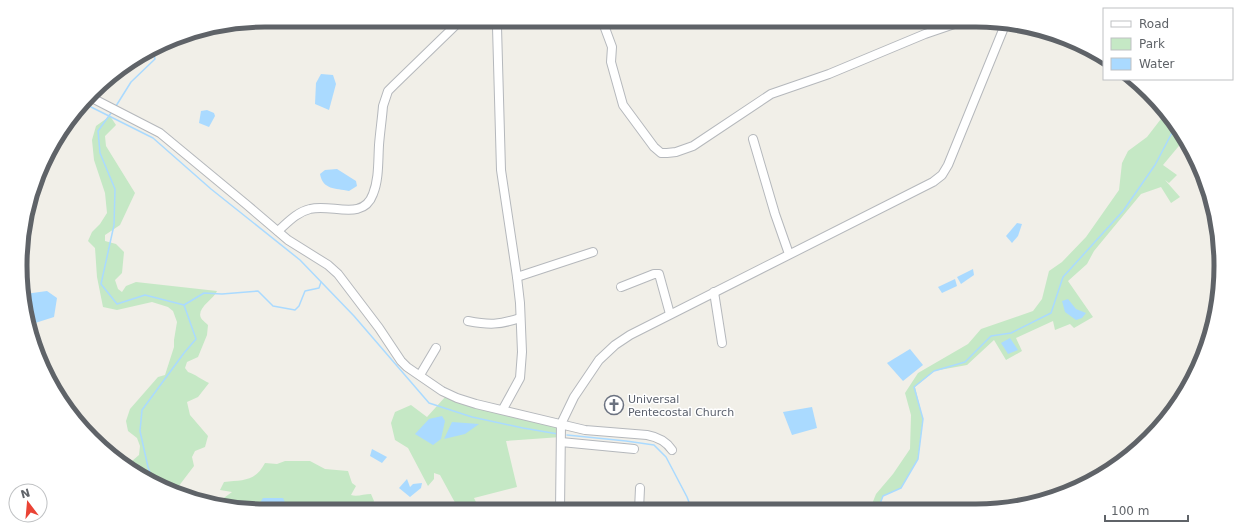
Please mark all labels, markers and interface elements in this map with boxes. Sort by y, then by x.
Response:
legend [1103,8,1233,80]
text: Road [1139,17,1169,31]
text: Park [1139,37,1165,51]
text: Water [1139,57,1175,71]
place label: Universal Pentecostal Church [628,393,734,419]
church icon: Universal Pentecostal Church [603,394,625,416]
north arrow [8,483,48,523]
text: N [19,486,32,501]
scale bar [1105,497,1188,523]
text: 100 m [1111,504,1149,518]

